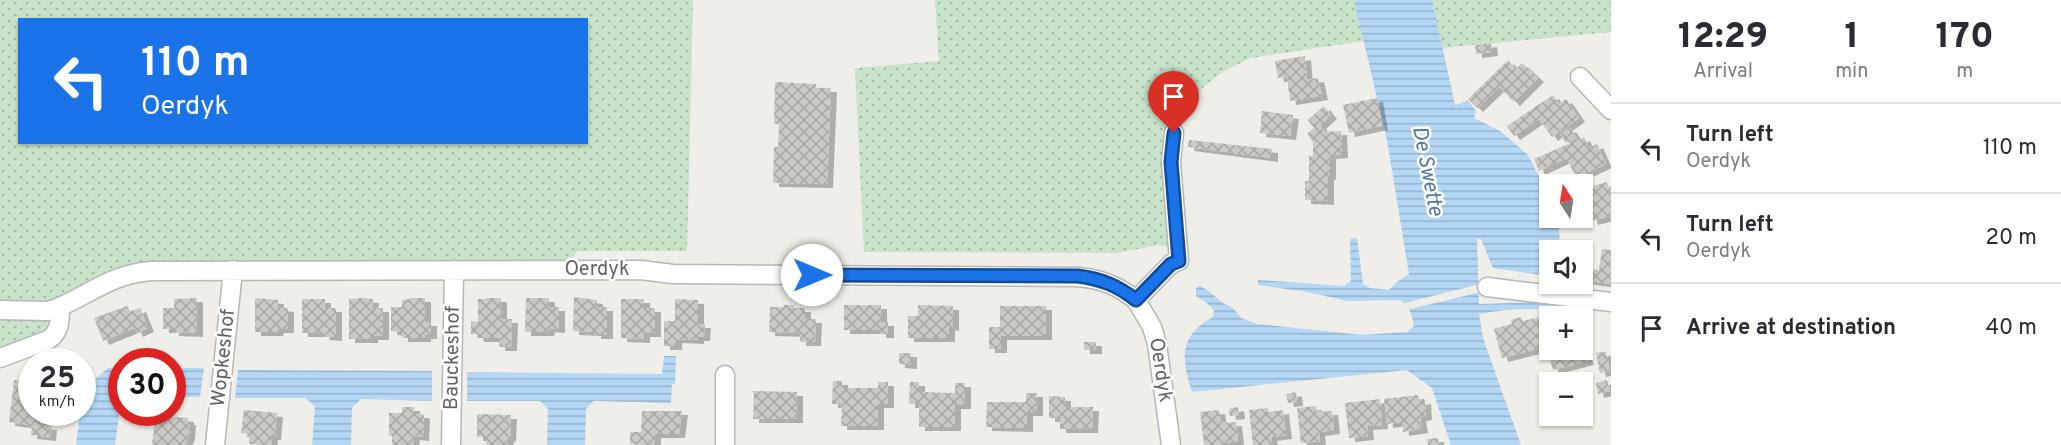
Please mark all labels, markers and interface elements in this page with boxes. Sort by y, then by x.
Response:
text: 12:29 [1678,15,1768,61]
text: 1 [1844,15,1859,61]
text: 170 [1935,15,1994,61]
text: 110 m [141,38,250,91]
icon: left [42,42,120,120]
text: Arrival [1693,59,1753,85]
text: min [1835,59,1868,85]
text: m [1956,59,1973,85]
pin [1148,71,1199,133]
icon: arrive [1157,80,1190,113]
text: Oerdyk [141,90,229,124]
text: Turn left [1686,122,1774,149]
water label: De Swette [1405,124,1449,219]
icon: left [1635,132,1668,165]
text: 110 m [1983,135,2037,162]
text: Oerdyk [1686,149,1751,175]
north arrow [1539,174,1593,228]
map controls [1539,174,1593,426]
text: Turn left [1686,212,1774,239]
icon: left [1635,222,1668,255]
text: 20 m [1986,225,2037,252]
text: Oerdyk [1686,239,1751,265]
button: sound [1539,240,1593,294]
position arrow [780,243,844,307]
street label: Oerdyk [564,257,630,283]
street label: Bauckeshof [439,305,467,410]
button: + [1539,306,1593,360]
street label: Wopkeshof [206,308,242,408]
icon: arrive [1635,312,1668,345]
text: Arrive at destination [1686,315,1896,342]
text: 40 m [1985,315,2037,342]
street label: Oerdyk [1142,336,1178,404]
speed limit sign: 30 [108,348,186,426]
text: 25 [39,361,75,398]
button: − [1539,372,1593,426]
text: km/h [39,393,75,412]

